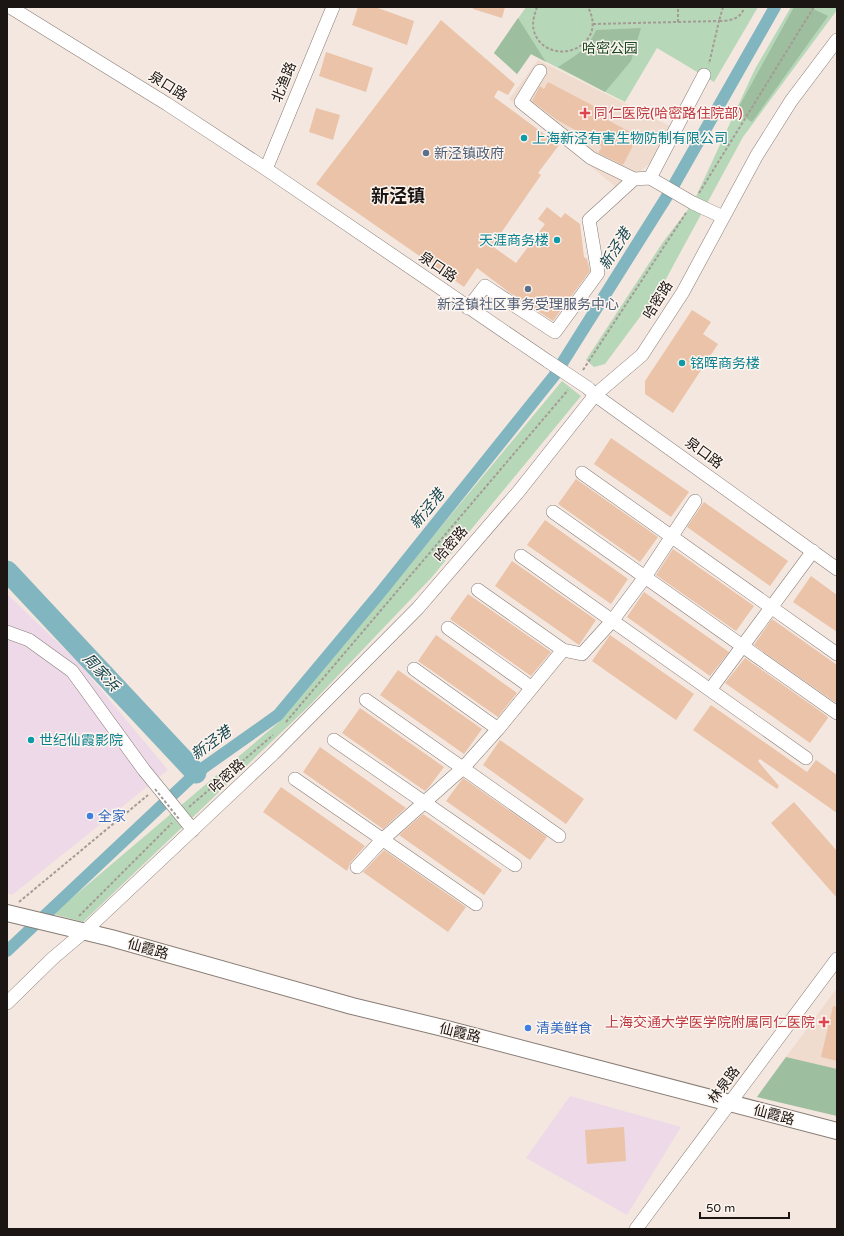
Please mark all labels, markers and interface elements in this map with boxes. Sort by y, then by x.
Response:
park label: 哈密公园 [582,40,638,57]
street label: 北渔路 [268,59,300,105]
street label: 泉口路 [146,68,190,104]
place label: 同仁医院(哈密路住院部) [594,105,743,122]
marker: 同仁医院(哈密路住院部) [579,107,591,119]
place label: 上海新泾有害生物防制有限公司 [532,130,728,147]
marker: 上海新泾有害生物防制有限公司 [519,133,529,143]
place label: 新泾镇政府 [434,145,504,162]
marker: 新泾镇政府 [421,148,431,158]
district label: 新泾镇 [371,185,425,207]
water label: 新泾港 [595,223,636,273]
place label: 天涯商务楼 [479,232,549,249]
marker: 天涯商务楼 [552,235,562,245]
street label: 泉口路 [416,248,460,286]
street label: 哈密路 [640,278,676,322]
marker: 新泾镇社区事务受理服务中心 [523,284,533,294]
place label: 新泾镇社区事务受理服务中心 [437,296,619,313]
place label: 铭晖商务楼 [690,355,760,372]
marker: 铭晖商务楼 [677,358,687,368]
street label: 泉口路 [682,434,726,472]
water label: 新泾港 [406,484,449,532]
street label: 哈密路 [431,523,471,565]
water label: 周家浜 [79,649,124,696]
water label: 新泾港 [188,721,236,764]
place label: 世纪仙霞影院 [39,732,123,749]
marker: 世纪仙霞影院 [26,735,36,745]
street label: 哈密路 [206,755,248,797]
place label: 全家 [98,808,126,825]
marker: 全家 [85,811,95,821]
street label: 仙霞路 [125,935,171,963]
place label: 上海交通大学医学院附属同仁医院 [605,1014,815,1031]
marker: 上海交通大学医学院附属同仁医院 [818,1016,830,1028]
street label: 仙霞路 [438,1020,482,1046]
place label: 清美鲜食 [536,1020,592,1037]
marker: 清美鲜食 [523,1023,533,1033]
street label: 林泉路 [705,1063,743,1107]
street label: 仙霞路 [752,1101,796,1129]
scale bar [700,1194,789,1220]
text: 50 m [706,1201,735,1215]

